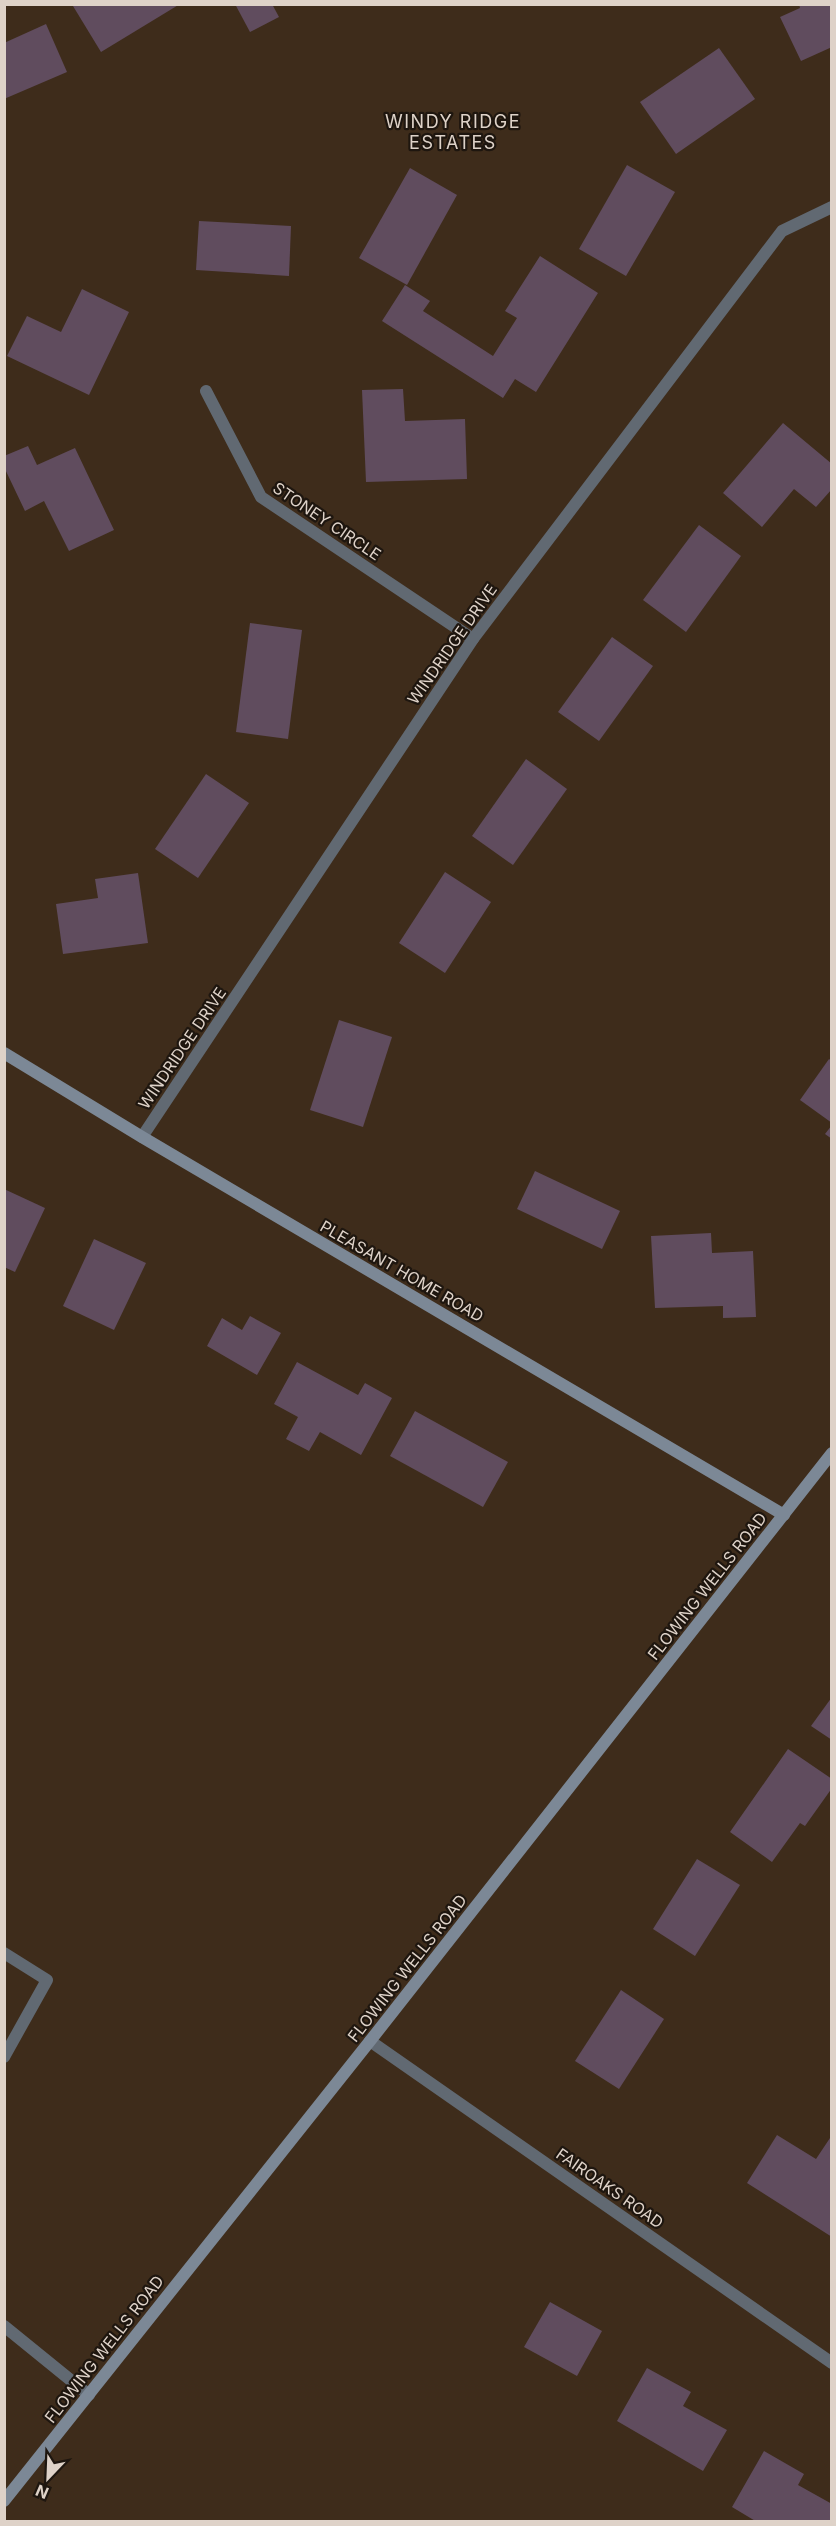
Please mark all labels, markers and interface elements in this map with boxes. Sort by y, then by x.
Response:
district label: WINDY RIDGE ESTATES [385,111,521,153]
street label: STONEY CIRCLE [269,477,385,565]
street label: WINDRIDGE DRIVE [403,580,501,708]
street label: WINDRIDGE DRIVE [134,983,230,1113]
street label: PLEASANT HOME ROAD [317,1216,487,1326]
street label: FLOWING WELLS ROAD [643,1508,771,1664]
street label: FLOWING WELLS ROAD [343,1890,471,2046]
street label: FAIROAKS ROAD [553,2144,667,2232]
street label: FLOWING WELLS ROAD [40,2271,168,2427]
north arrow [18,2448,78,2508]
text: N [33,2480,52,2503]

